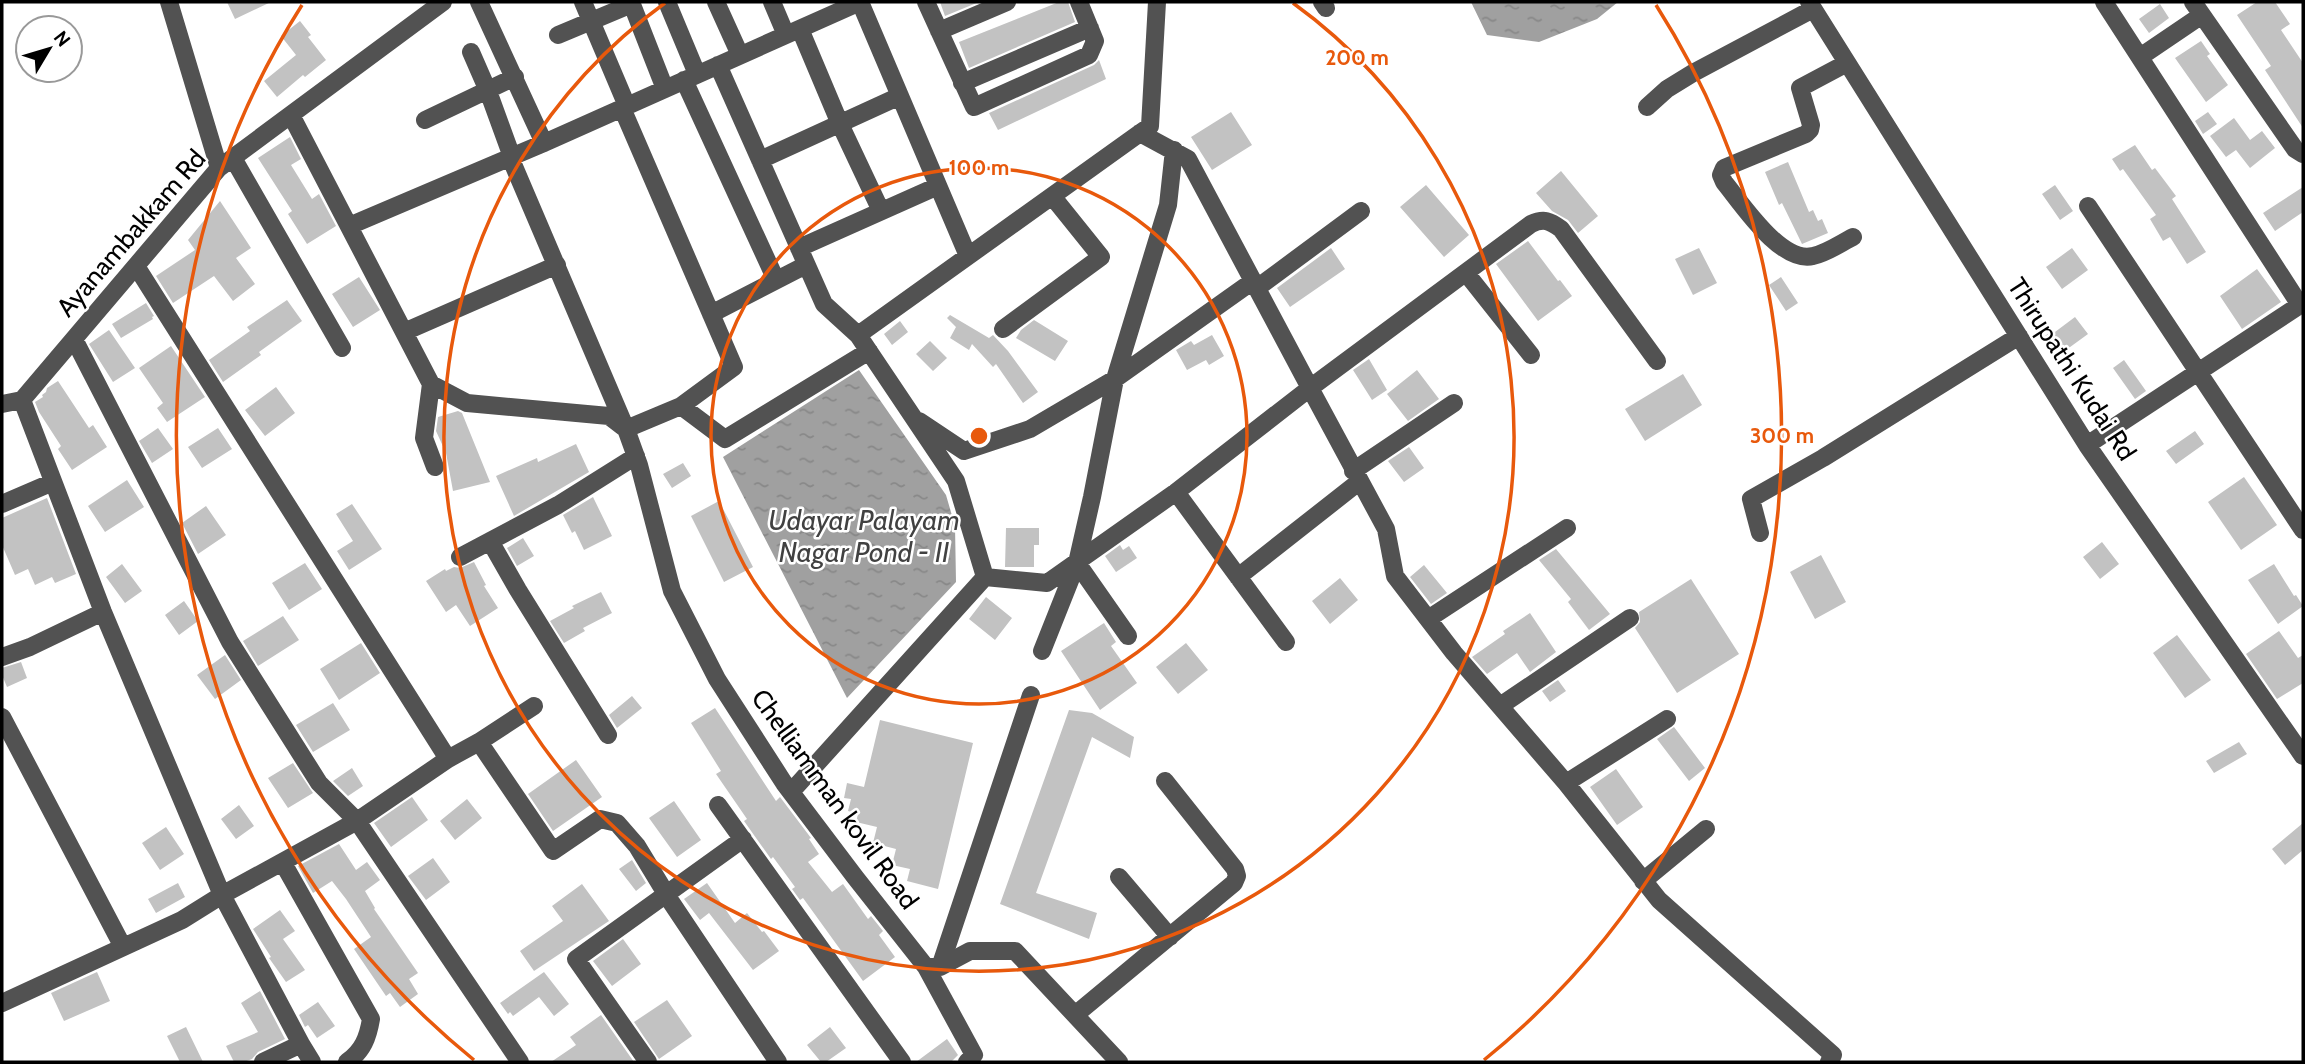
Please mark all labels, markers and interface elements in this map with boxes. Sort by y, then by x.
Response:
north arrow [14,14,84,84]
text: N [49,26,75,51]
text: 200 m [1325,45,1389,70]
street label: Ayanambakkam Rd [50,143,212,323]
text: 100 m [949,155,1009,180]
street label: Thirupathi Kudai Rd [2001,272,2143,466]
text: 300 m [1750,423,1814,448]
centre of rings [967,424,991,448]
water label: Udayar Palayam Nagar Pond - II [768,503,960,569]
street label: Chelliamman kovil Road [744,683,926,915]

